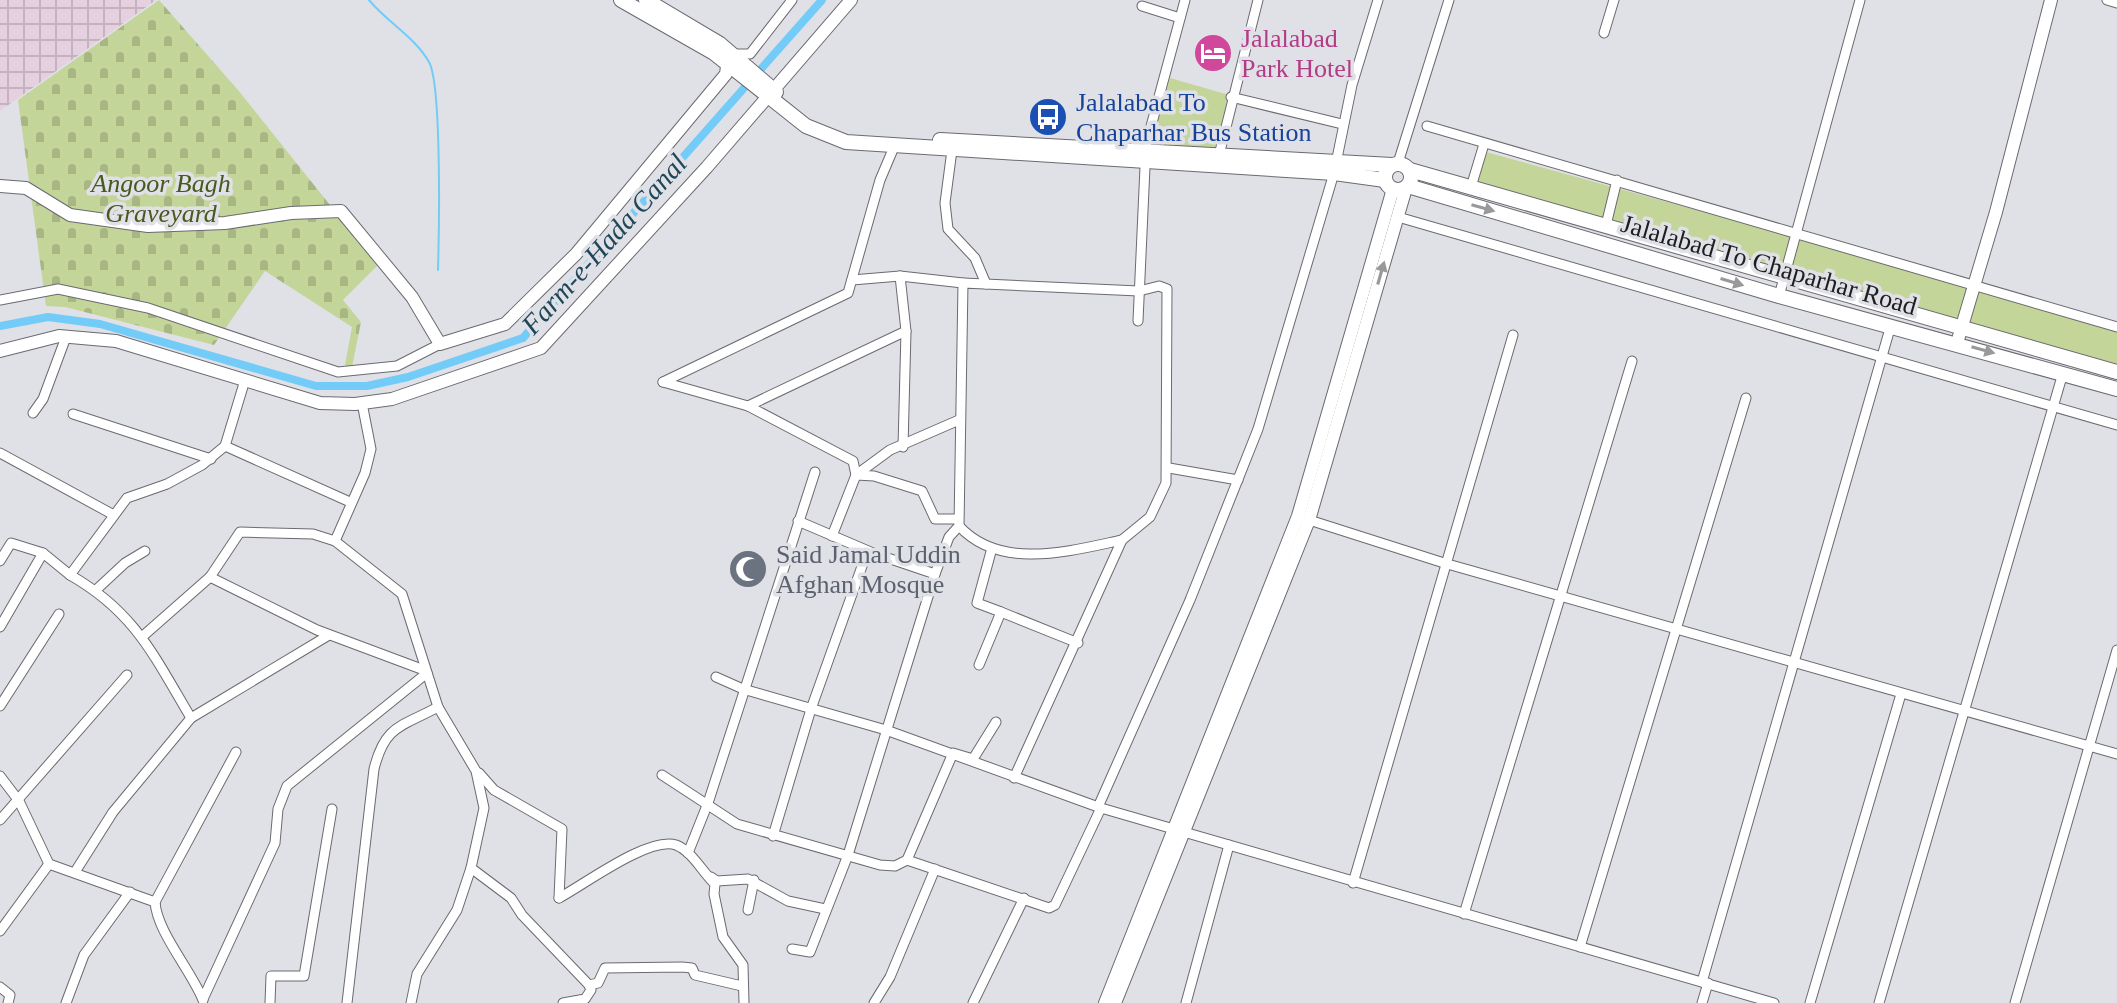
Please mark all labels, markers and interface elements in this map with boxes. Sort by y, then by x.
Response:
place label: Jalalabad Park Hotel [1241,24,1353,83]
hotel icon: Jalalabad Park Hotel [1192,32,1234,74]
place label: Jalalabad To Chaparhar Bus Station [1076,88,1311,147]
bus stop icon: Jalalabad To Chaparhar Bus Station [1027,96,1069,138]
water label: Farm-e-Hada Canal [515,148,693,341]
park label: Angoor Bagh Graveyard [89,169,231,228]
one-way arrow [1471,202,1495,215]
street label: Jalalabad To Chaparhar Road [1618,209,1920,321]
one-way arrow [1376,260,1388,285]
one-way arrow [1720,276,1744,289]
one-way arrow [1970,345,1995,357]
place label: Said Jamal Uddin Afghan Mosque [776,540,961,599]
mosque icon: Said Jamal Uddin Afghan Mosque [727,548,769,590]

